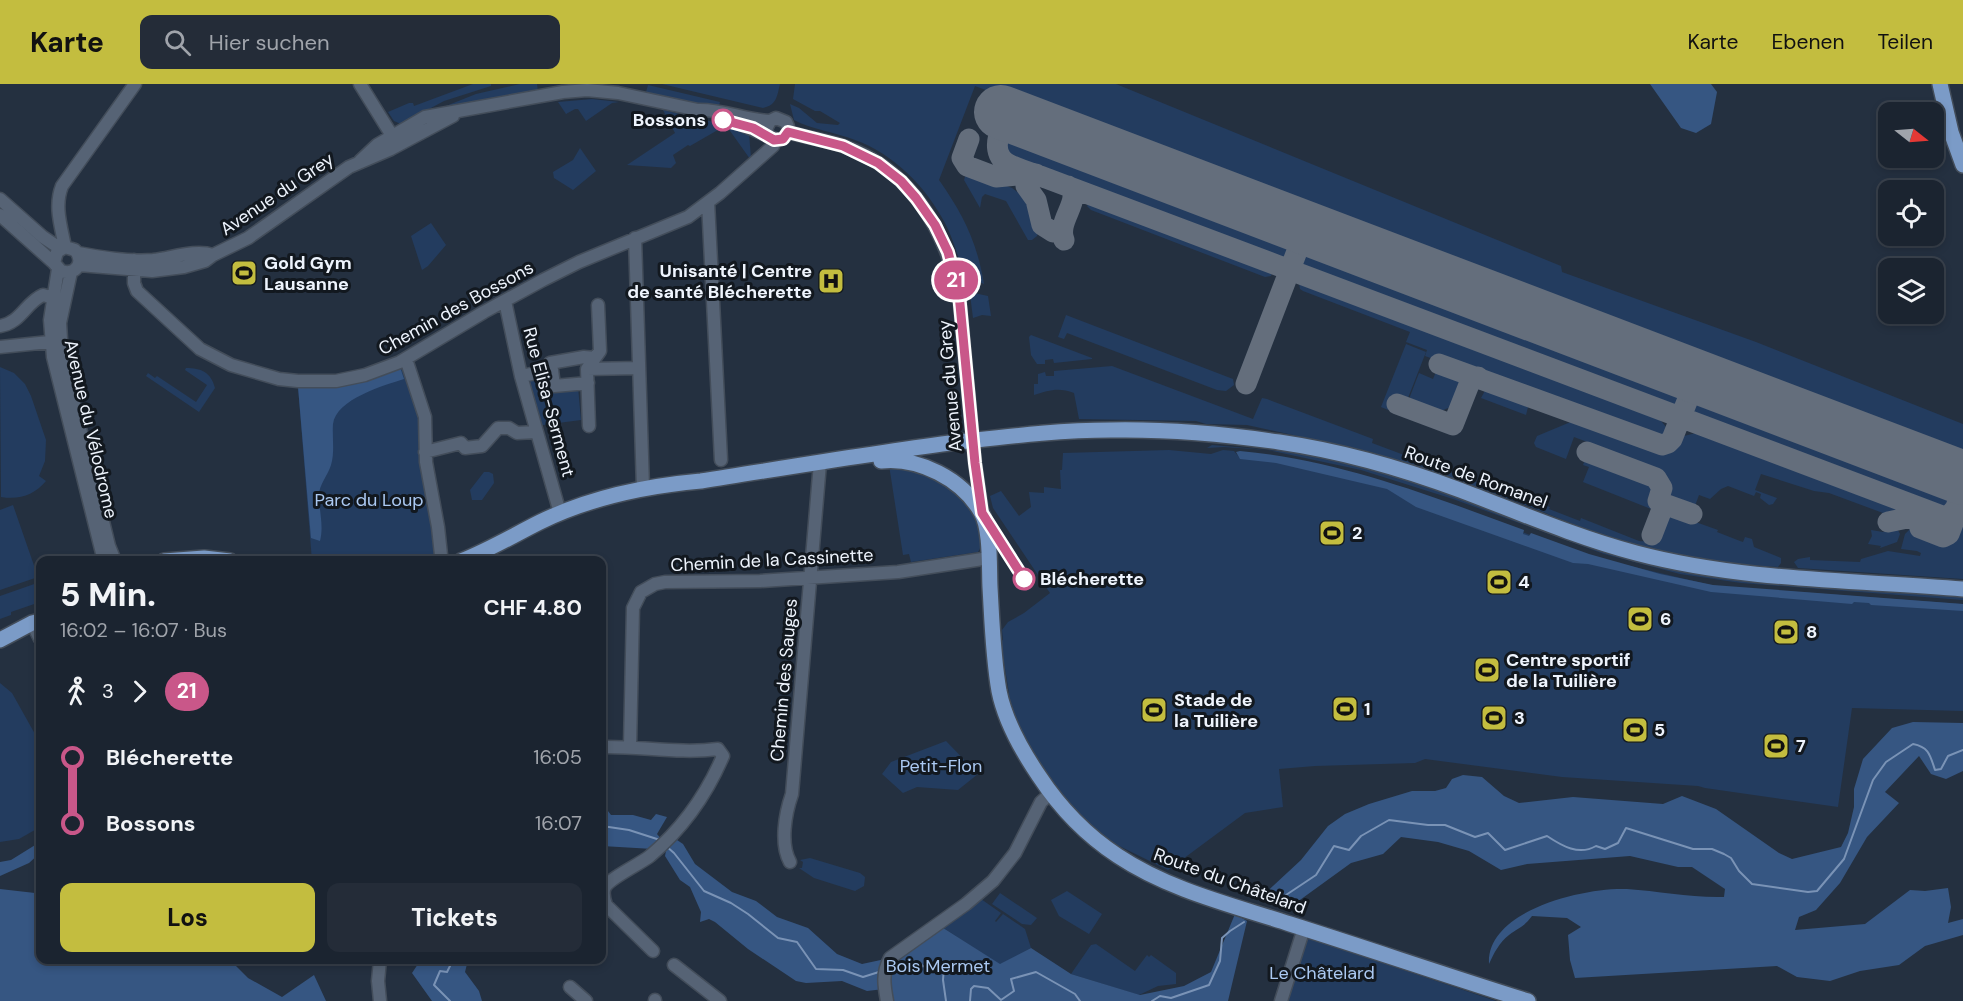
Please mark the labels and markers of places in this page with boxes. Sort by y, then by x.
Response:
place label: Bossons [633,108,706,132]
marker: Bossons [712,109,734,131]
place label: Gold Gym Lausanne [264,251,352,296]
sports icon: Gold Gym Lausanne [229,258,259,288]
place label: Unisanté | Centre de santé Blécherette [627,259,812,304]
hospital icon: Unisanté | Centre de santé Blécherette [816,266,846,296]
sports icon: 2 [1317,518,1347,548]
place label: 2 [1352,521,1362,545]
place label: Blécherette [1040,567,1144,591]
sports icon: 4 [1484,567,1514,597]
marker: Blécherette [1013,568,1035,590]
place label: 4 [1518,570,1530,594]
sports icon: 6 [1625,604,1655,634]
place label: 6 [1660,607,1671,631]
sports icon: 8 [1771,617,1801,647]
place label: 8 [1806,620,1817,644]
place label: Centre sportif de la Tuilière [1506,648,1630,693]
sports icon: Centre sportif de la Tuilière [1472,655,1502,685]
place label: Stade de la Tuilière [1174,688,1258,733]
sports icon: 1 [1330,694,1360,724]
sports icon: Stade de la Tuilière [1139,695,1169,725]
place label: 1 [1364,697,1371,721]
sports icon: 3 [1479,703,1509,733]
place label: 3 [1514,706,1525,730]
sports icon: 5 [1620,715,1650,745]
place label: 5 [1654,718,1665,742]
sports icon: 7 [1761,731,1791,761]
place label: 7 [1796,734,1806,758]

